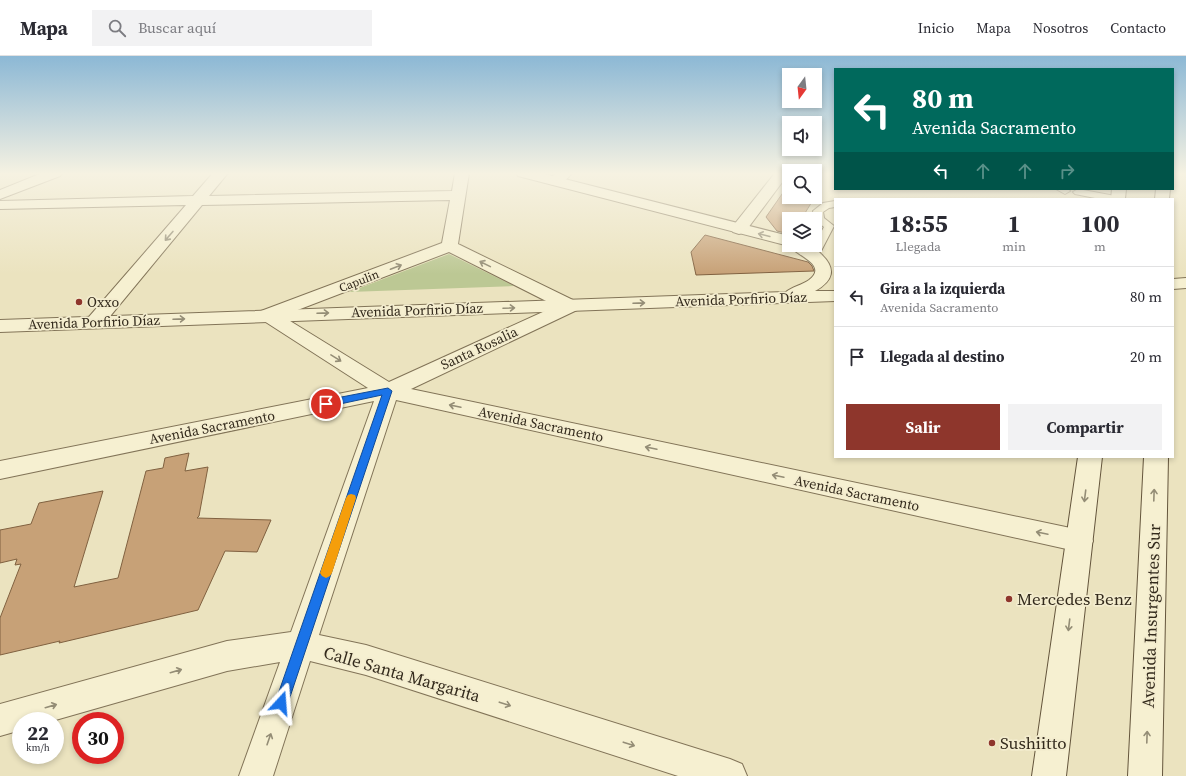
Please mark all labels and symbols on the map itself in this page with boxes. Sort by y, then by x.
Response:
north arrow [782,68,822,108]
one-way arrow [165,230,174,241]
one-way arrow [758,230,771,238]
one-way arrow [480,259,492,267]
one-way arrow [390,262,402,270]
street label: Capulin [337,266,381,296]
street label: Avenida Porfirio Díaz [675,287,808,311]
place label: Oxxo [87,292,119,312]
marker: Oxxo [74,297,84,307]
street label: Avenida Porfirio Díaz [351,298,484,322]
one-way arrow [632,299,645,307]
one-way arrow [502,304,515,311]
street label: Avenida Porfirio Díaz [28,310,161,334]
one-way arrow [316,310,329,317]
one-way arrow [172,315,185,322]
street label: Santa Rosalia [437,321,522,375]
one-way arrow [330,355,342,363]
pin [309,387,343,421]
one-way arrow [449,401,462,409]
street label: Avenida Sacramento [477,401,606,447]
street label: Avenida Sacramento [147,405,277,449]
one-way arrow [645,444,658,452]
street label: Avenida Sacramento [793,470,922,516]
one-way arrow [772,471,785,479]
one-way arrow [1081,489,1089,502]
one-way arrow [1151,489,1158,502]
street label: Avenida Insurgentes Sur [1136,523,1166,708]
one-way arrow [1036,528,1049,536]
place label: Mercedes Benz [1017,587,1132,611]
marker: Mercedes Benz [1004,594,1014,604]
one-way arrow [1065,618,1073,631]
street label: Calle Santa Margarita [321,640,483,708]
one-way arrow [169,667,182,674]
position arrow [260,682,302,724]
one-way arrow [498,701,511,708]
one-way arrow [44,702,57,709]
speed limit sign: 30 [72,712,124,764]
place label: Sushiitto [1000,731,1067,755]
one-way arrow [1143,731,1151,744]
one-way arrow [266,733,273,746]
marker: Sushiitto [987,738,997,748]
one-way arrow [622,741,635,748]

